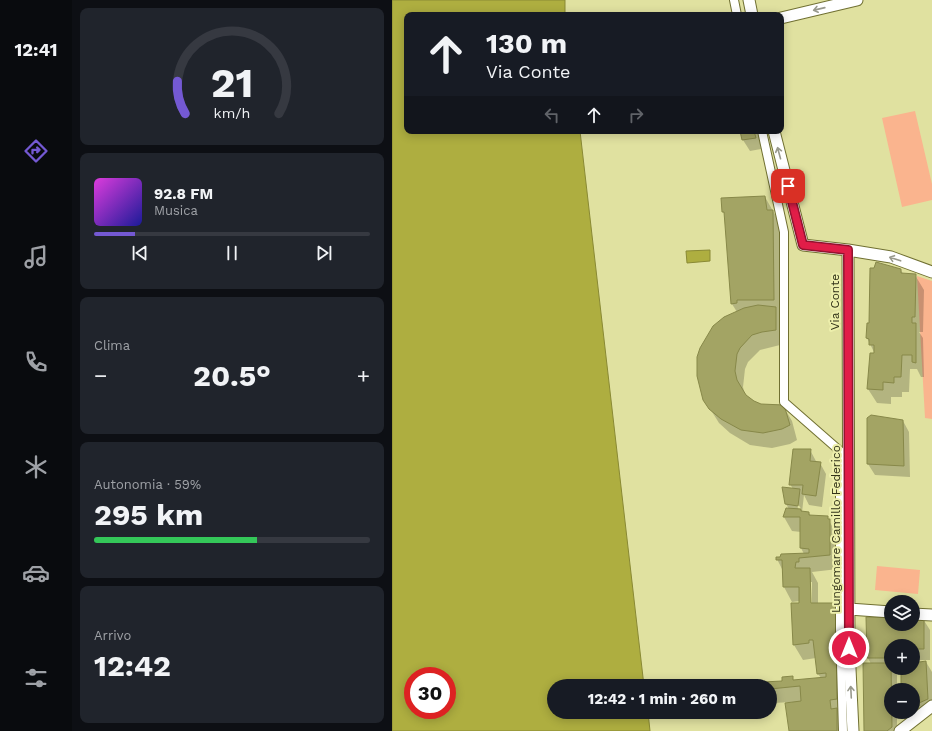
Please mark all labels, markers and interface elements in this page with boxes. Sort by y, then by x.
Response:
one-way arrow [813,6,826,13]
text: 130 m [486,27,567,60]
icon: ahead [420,28,472,80]
text: 12:41 [15,39,57,60]
text: 21 [211,58,253,107]
text: Via Conte [486,61,570,82]
icon: left [541,104,563,126]
icon: ahead [583,104,605,126]
icon: right [625,104,647,126]
text: km/h [214,105,250,121]
icon: directions [22,137,50,165]
one-way arrow [775,147,783,160]
pin [771,169,805,203]
icon: arrive [777,175,799,197]
text: 92.8 FM [154,185,213,203]
text: Musica [154,203,198,218]
icon: previous [129,242,151,264]
icon: pause [221,242,243,264]
icon: next [313,242,335,264]
icon: music [22,243,50,271]
one-way arrow [889,255,902,262]
street label: Via Conte [828,274,842,330]
text: Clima [94,338,130,353]
icon: phone [22,348,50,376]
text: 20.5° [193,358,271,393]
text: − [94,363,107,388]
text: + [357,363,370,388]
street label: Lungomare Camillo Federico [829,445,843,613]
icon: climate [22,453,50,481]
text: Autonomia · 59% [94,477,201,492]
text: 295 km [94,497,203,532]
icon: car [22,559,50,587]
map controls [884,595,920,719]
button: layers [884,595,920,631]
position arrow [828,627,870,669]
text: Arrivo [94,628,131,643]
button: + [884,639,920,675]
text: 12:42 [94,648,171,683]
icon: filters [22,664,50,692]
speed limit sign: 30 [404,667,456,719]
button: − [884,683,920,719]
one-way arrow [848,686,855,699]
text: 12:42 · 1 min · 260 m [588,690,736,708]

